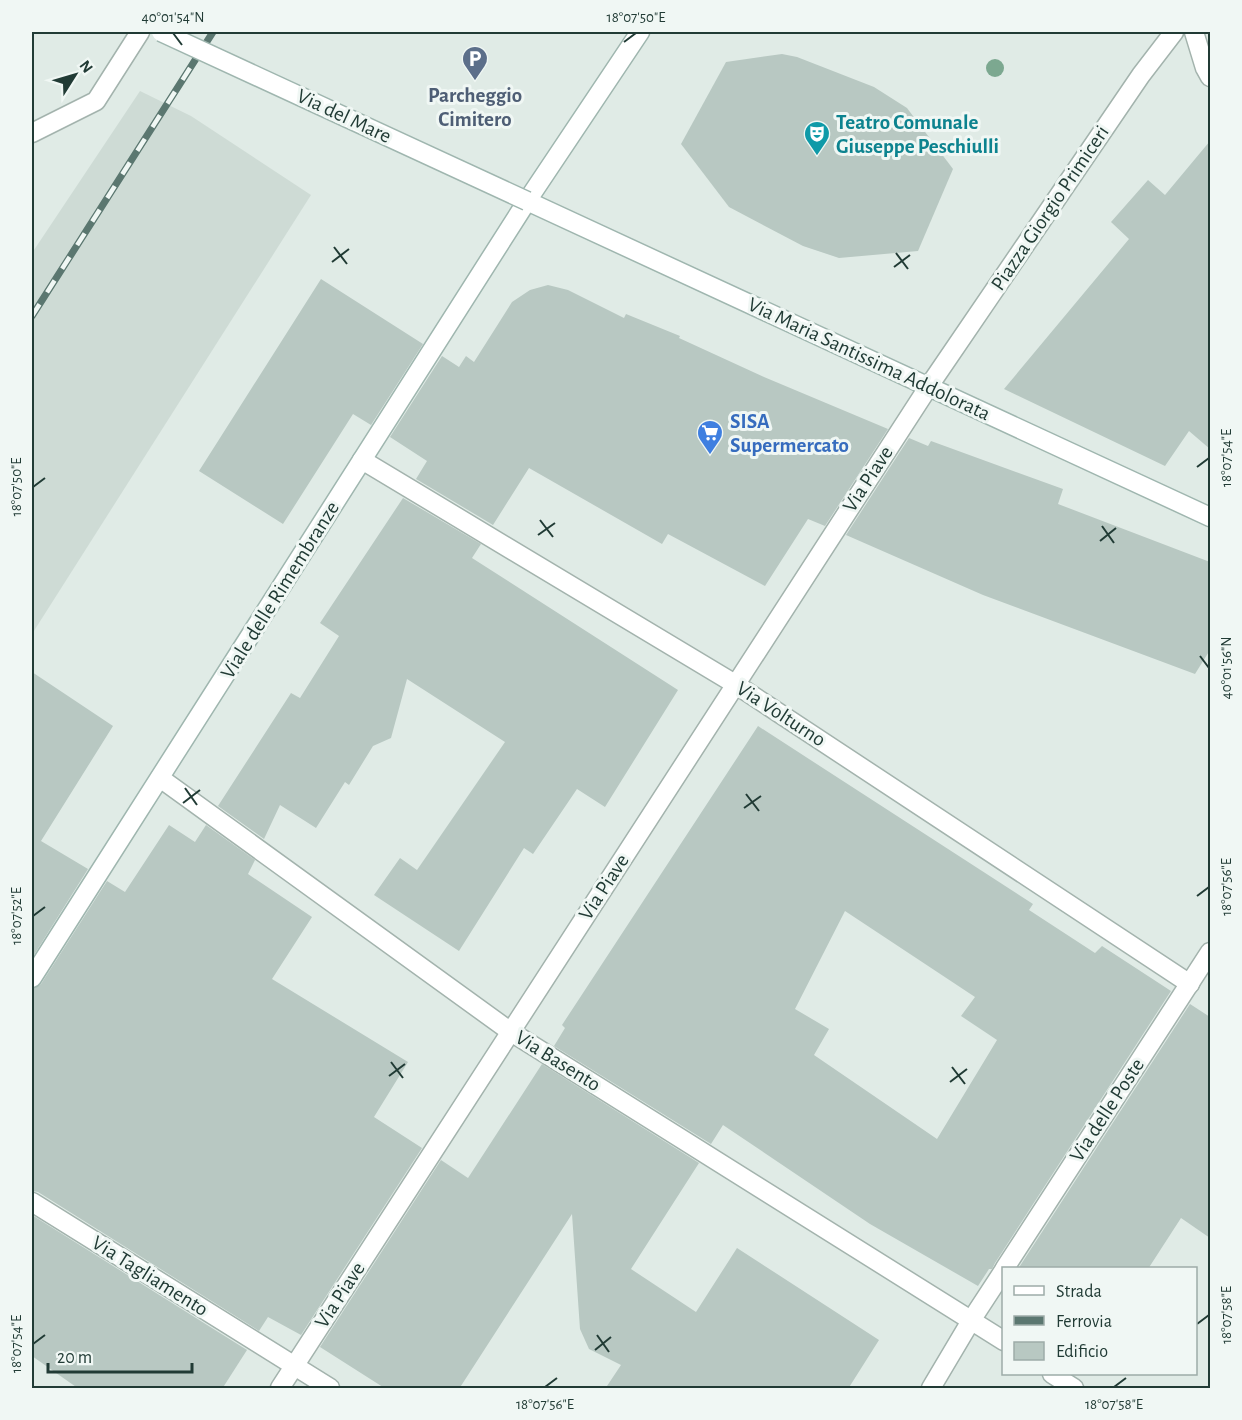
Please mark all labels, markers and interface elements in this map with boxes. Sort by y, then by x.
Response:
text: 40°01'54"N [141,10,205,25]
text: 18°07'50"E [607,10,665,25]
parking icon: Parcheggio Cimitero [460,44,490,82]
north arrow [45,45,105,105]
text: N [76,57,96,76]
street label: Via del Mare [294,85,394,147]
place label: Parcheggio Cimitero [428,85,522,130]
place label: Teatro Comunale Giuseppe Peschiulli [836,112,999,157]
theatre icon: Teatro Comunale Giuseppe Peschiulli [802,119,832,157]
street label: Piazza Giorgio Primiceri [987,122,1113,294]
street label: Via Maria Santissima Addolorata [744,293,994,425]
place label: SISA Supermercato [730,411,849,456]
supermarket icon: SISA Supermercato [695,418,725,456]
text: 18°07'54"E [1219,429,1234,487]
street label: Via Piave [839,442,897,516]
text: 18°07'50"E [9,458,24,516]
street label: Viale delle Rimembranze [217,498,343,682]
text: 40°01'56"N [1219,637,1234,699]
street label: Via Volturno [733,678,829,750]
street label: Via Piave [575,850,633,924]
text: 18°07'56"E [1219,858,1234,916]
text: 18°07'52"E [9,887,24,945]
street label: Via Basento [512,1027,604,1095]
street label: Via delle Poste [1066,1055,1148,1165]
street label: Via Tagliamento [88,1232,212,1320]
street label: Via Piave [311,1258,369,1332]
legend [1002,1267,1197,1375]
text: Strada [1056,1283,1102,1301]
text: 18°07'58"E [1219,1286,1234,1344]
text: Ferrovia [1056,1313,1112,1331]
text: 18°07'54"E [9,1315,24,1373]
scale bar [48,1336,192,1374]
text: Edificio [1056,1343,1108,1361]
text: 20 m [57,1349,92,1367]
text: 18°07'56"E [516,1397,574,1412]
text: 18°07'58"E [1085,1397,1143,1412]

